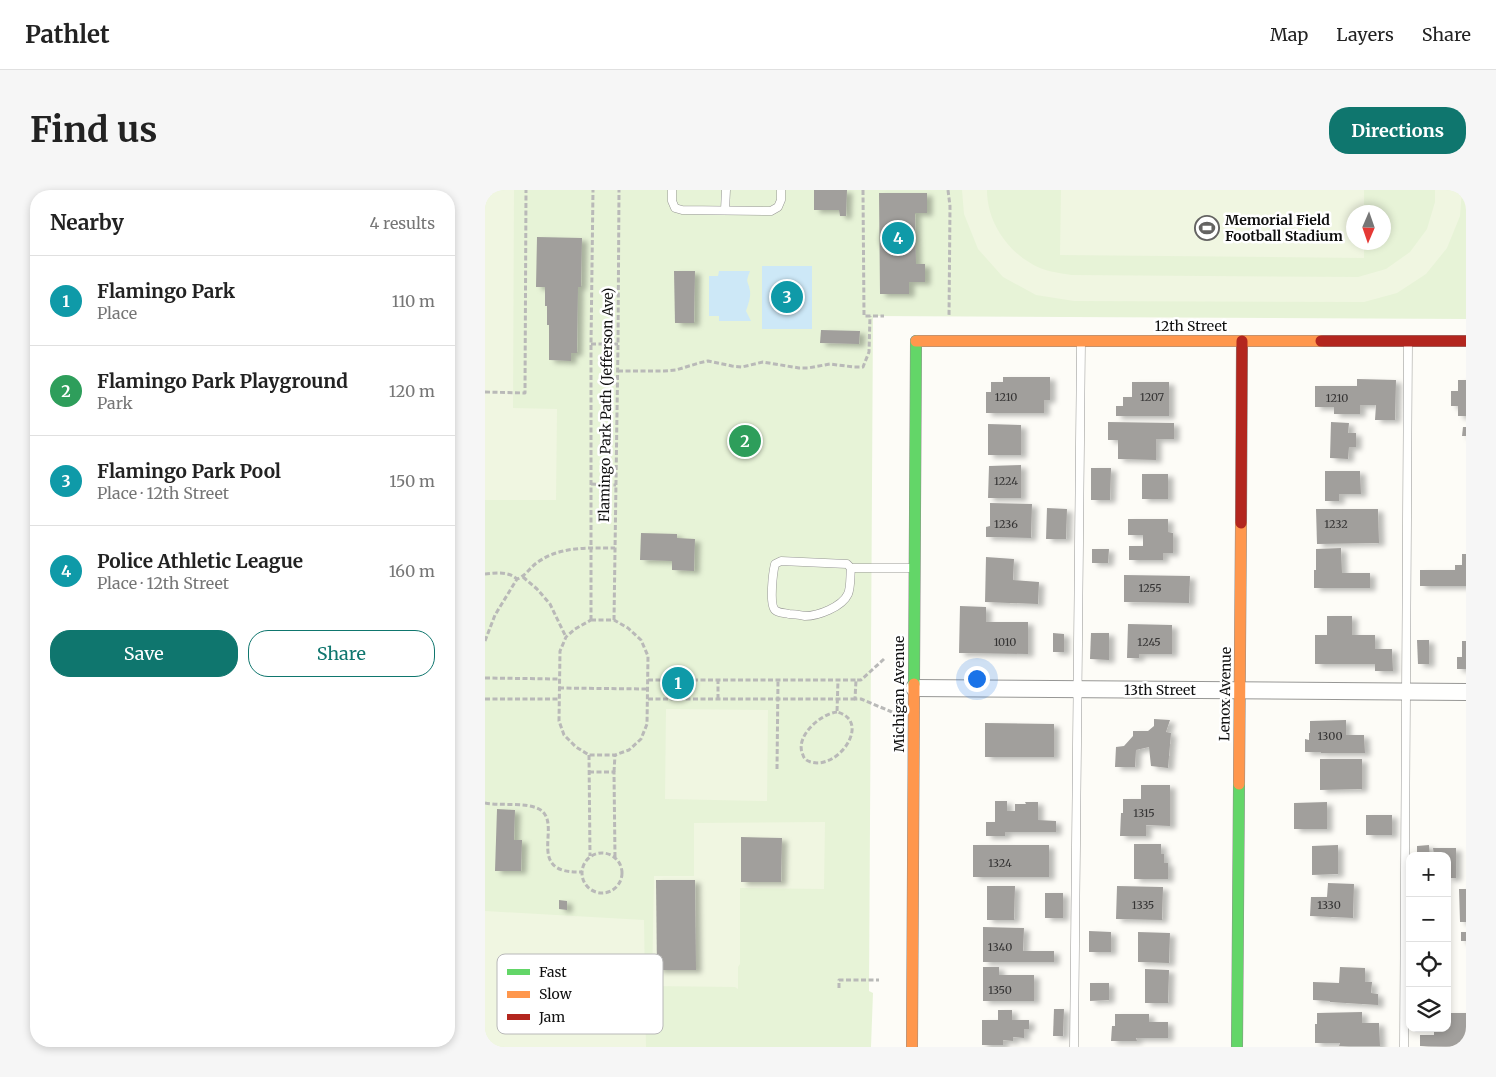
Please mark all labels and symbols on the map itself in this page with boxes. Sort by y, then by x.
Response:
north arrow [1346,205,1391,250]
place label: Memorial Field Football Stadium [1225,211,1343,245]
sports icon: Memorial Field Football Stadium [1194,215,1220,241]
pin: 4 [882,219,914,257]
pin: 3 [771,278,803,316]
street label: Flamingo Park Path (Jefferson Ave) [595,288,617,522]
street label: 12th Street [1155,317,1228,335]
house number: 1210 [995,390,1017,404]
house number: 1207 [1140,390,1164,404]
house number: 1210 [1326,391,1348,405]
pin: 2 [729,422,761,460]
house number: 1224 [994,474,1018,488]
house number: 1236 [994,517,1018,531]
house number: 1232 [1324,517,1348,531]
house number: 1255 [1138,581,1162,595]
house number: 1010 [994,635,1016,649]
house number: 1245 [1137,635,1161,649]
street label: Michigan Avenue [890,636,908,752]
street label: Lenox Avenue [1215,647,1235,741]
pin: 1 [662,664,694,702]
your location [964,666,990,692]
street label: 13th Street [1124,681,1196,699]
house number: 1300 [1317,729,1343,743]
house number: 1315 [1133,806,1155,820]
house number: 1324 [988,856,1012,870]
house number: 1335 [1132,898,1154,912]
house number: 1330 [1317,898,1341,912]
house number: 1340 [988,940,1012,954]
legend [497,954,663,1034]
text: Fast [539,963,567,981]
house number: 1350 [988,983,1012,997]
text: Slow [539,985,572,1003]
text: Jam [538,1008,565,1026]

